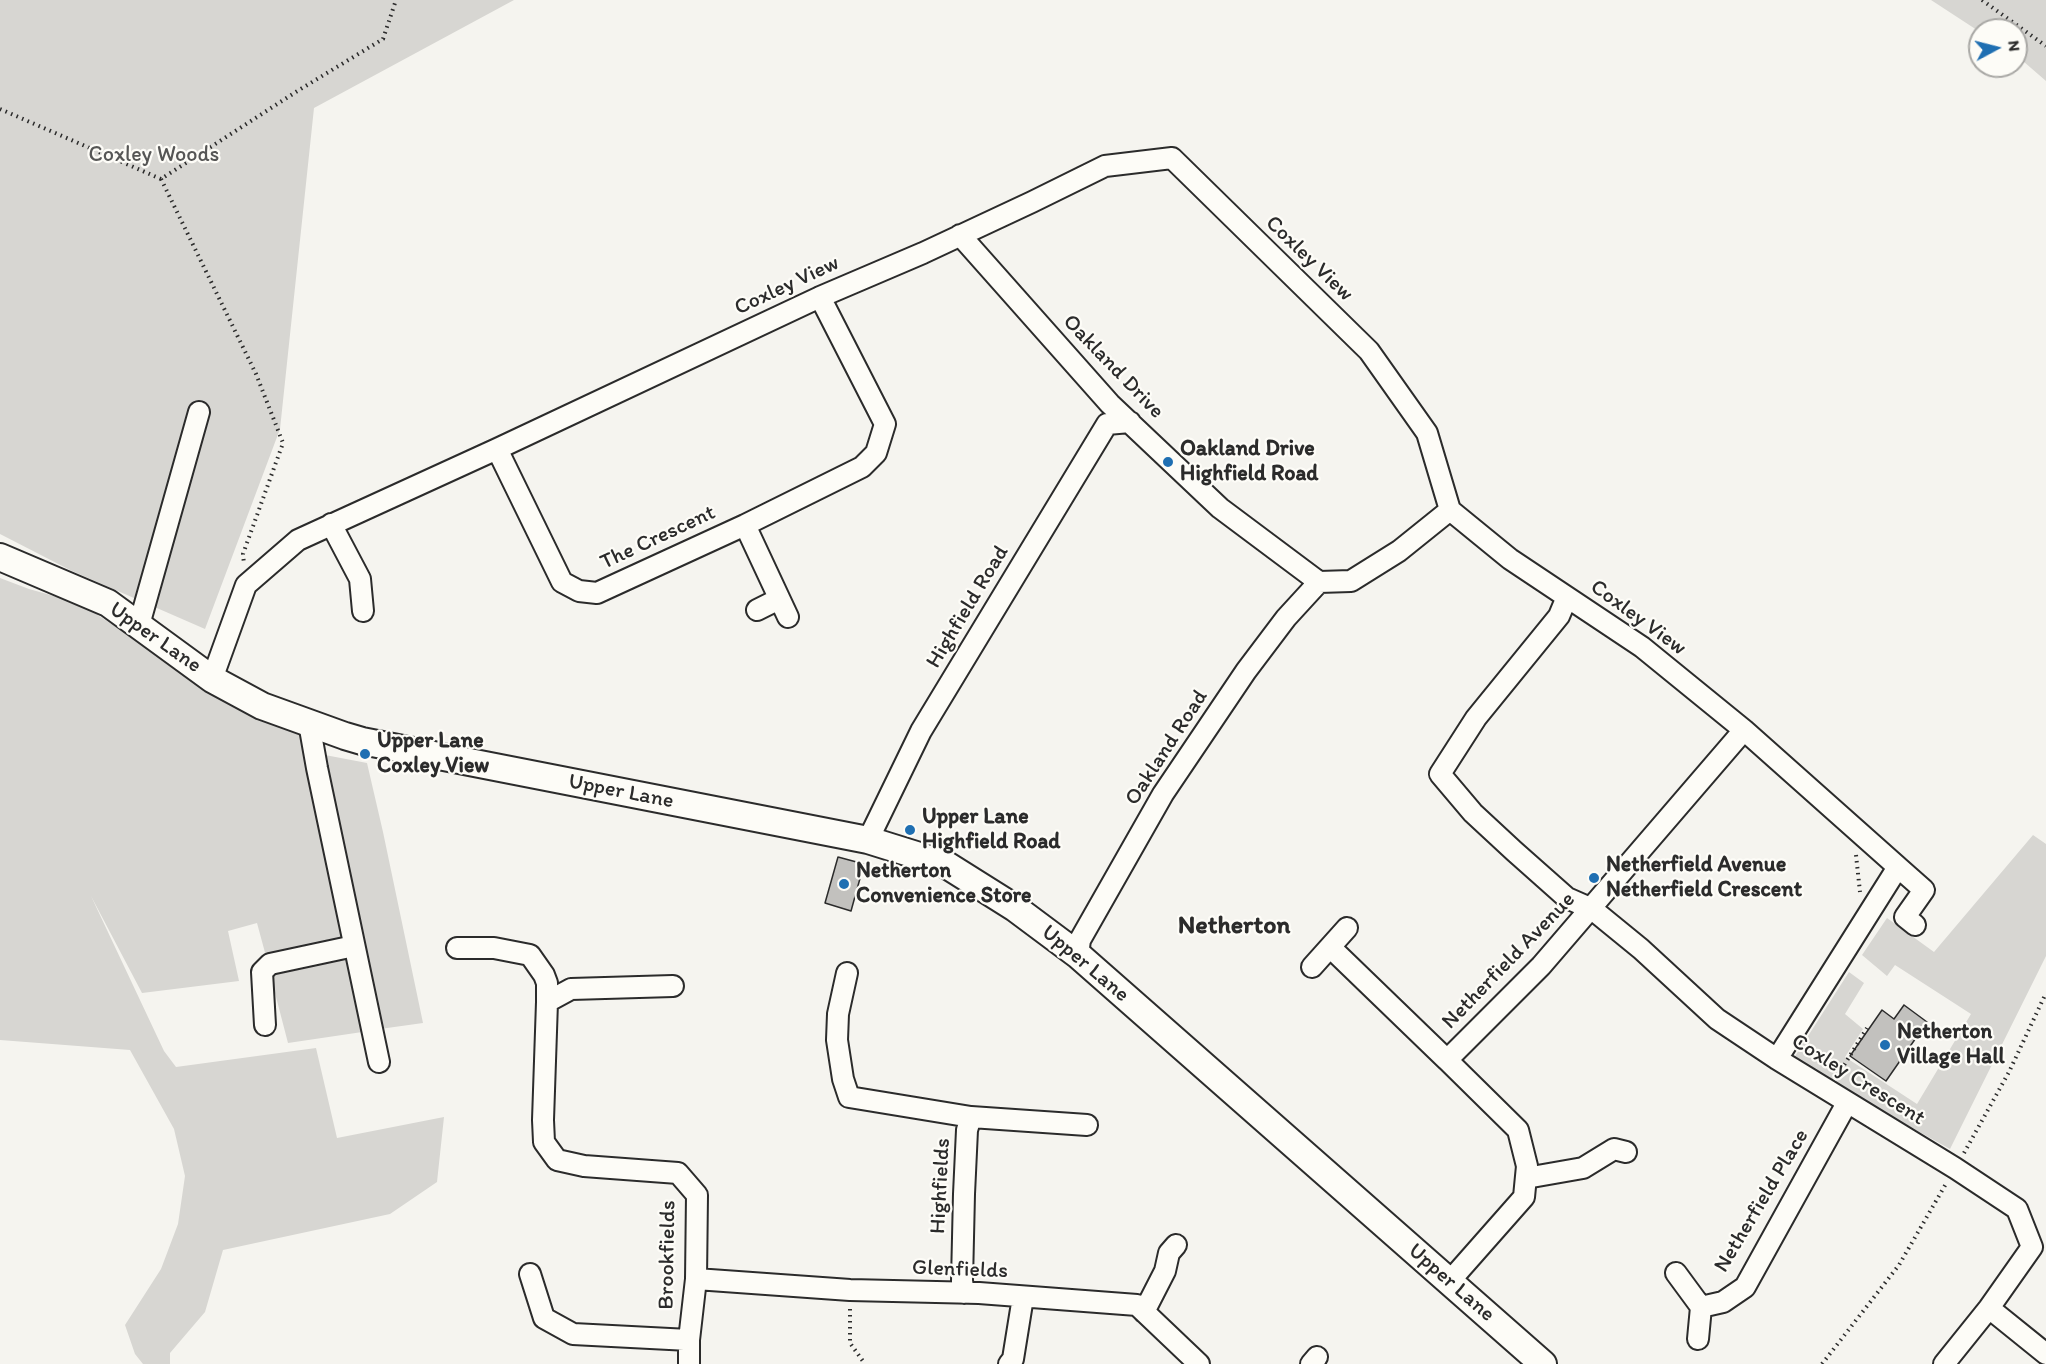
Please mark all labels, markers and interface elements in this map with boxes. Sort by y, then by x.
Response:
north arrow [1968,18,2028,78]
text: N [2004,39,2024,53]
park label: Coxley Woods [89,142,219,168]
street label: Coxley View [1259,210,1359,308]
street label: Coxley View [731,250,843,322]
street label: Oakland Drive [1057,309,1169,425]
place label: Oakland Drive Highfield Road [1180,436,1319,488]
marker: Oakland Drive Highfield Road [1161,455,1175,469]
street label: The Crescent [596,500,720,576]
street label: Highfield Road [921,541,1015,673]
street label: Coxley View [1585,574,1691,662]
street label: Upper Lane [104,597,206,679]
street label: Oakland Road [1120,685,1214,811]
place label: Upper Lane Coxley View [377,728,489,780]
marker: Upper Lane Coxley View [358,747,372,761]
street label: Upper Lane [566,769,676,815]
place label: Upper Lane Highfield Road [922,804,1061,855]
marker: Upper Lane Highfield Road [903,823,917,837]
place label: Netherfield Avenue Netherfield Crescent [1606,852,1802,903]
place label: Netherton Convenience Store [856,858,1032,909]
marker: Netherfield Avenue Netherfield Crescent [1587,871,1601,885]
marker: Netherton Convenience Store [837,877,851,891]
street label: Netherfield Avenue [1437,887,1581,1035]
district label: Netherton [1178,910,1290,942]
street label: Upper Lane [1036,920,1134,1008]
place label: Netherton Village Hall [1897,1019,2005,1070]
street label: Coxley Crescent [1786,1028,1930,1132]
marker: Netherton Village Hall [1878,1038,1892,1052]
street label: Netherfield Place [1709,1125,1815,1277]
street label: Highfields [925,1137,957,1235]
street label: Brookfields [654,1200,682,1310]
street label: Upper Lane [1402,1238,1500,1328]
street label: Glenfields [911,1255,1009,1285]

